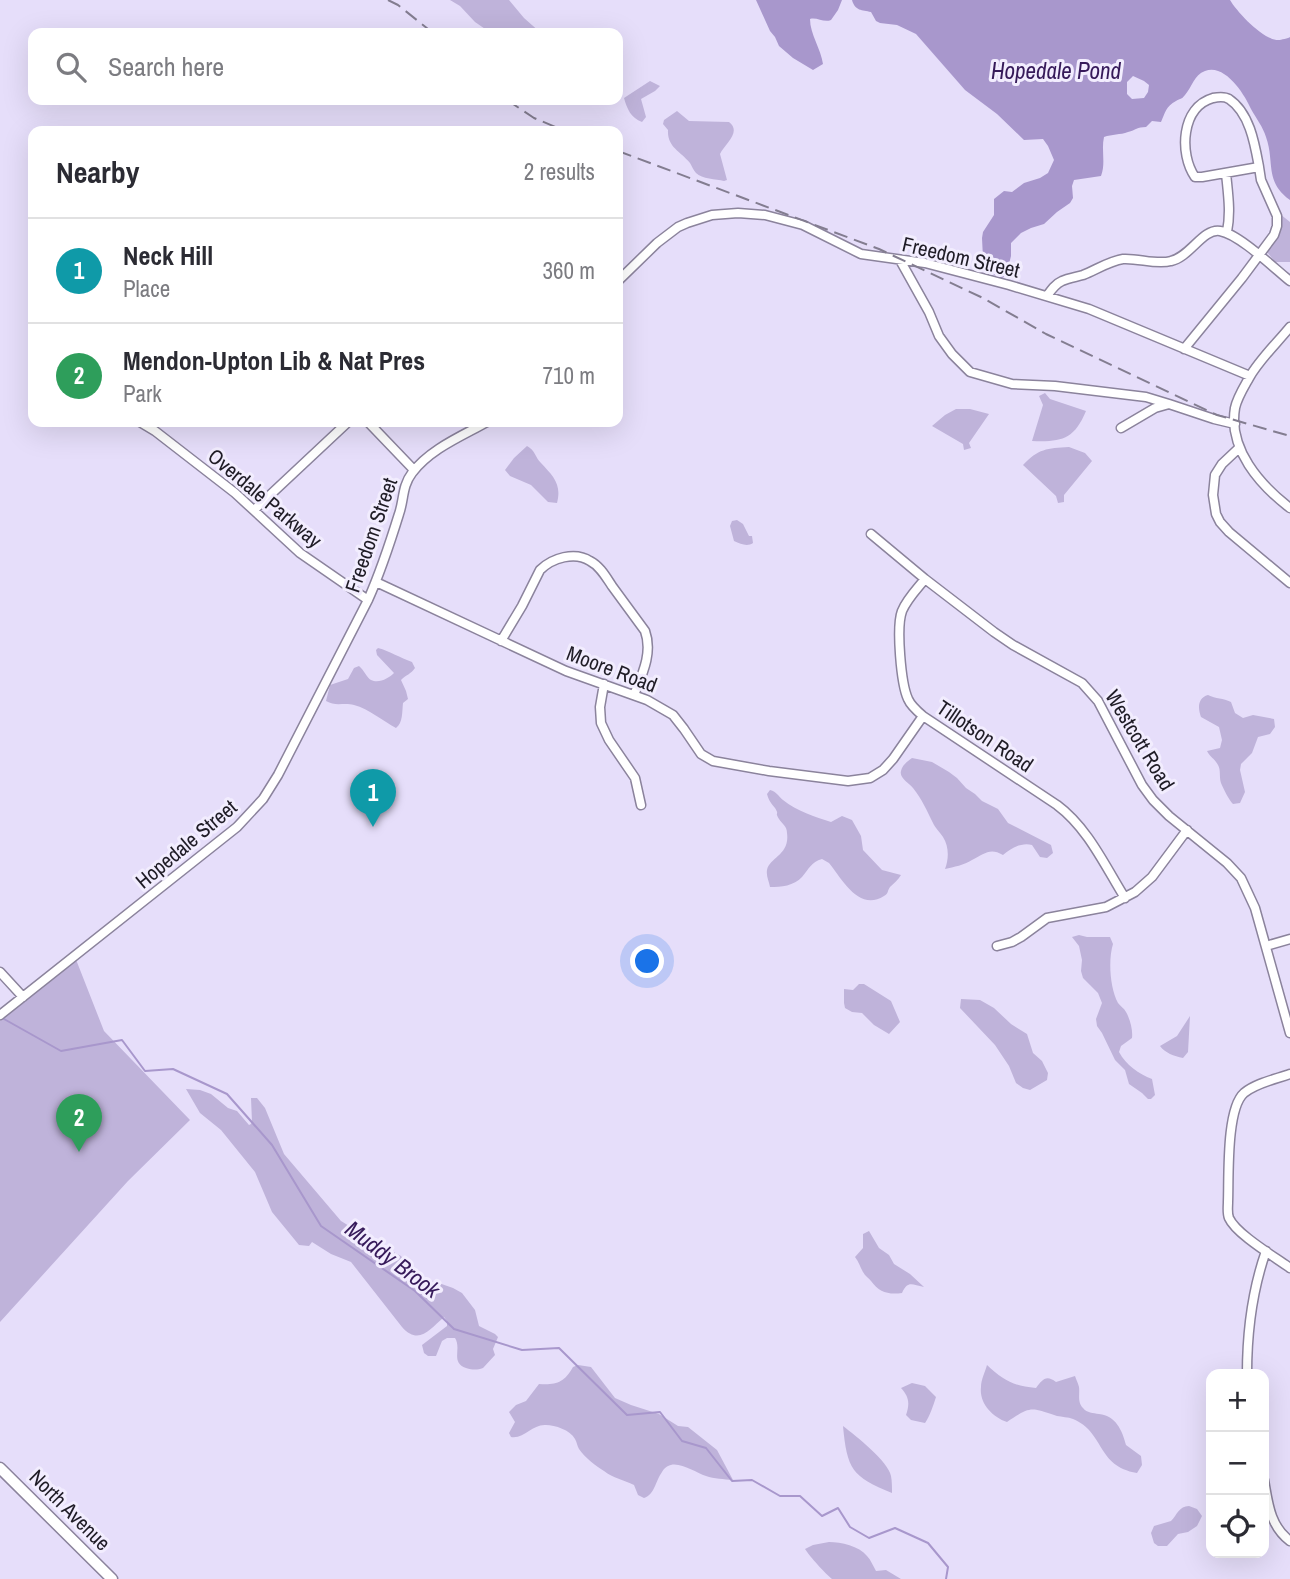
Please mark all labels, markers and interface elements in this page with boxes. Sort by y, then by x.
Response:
search box [28,28,623,105]
icon: search [52,48,90,86]
text: Search here [108,49,224,84]
water label: Hopedale Pond [991,55,1122,86]
text: Nearby [56,152,139,192]
text: 2 results [524,156,595,187]
street label: Freedom Street [899,229,1023,285]
text: Neck Hill [123,238,213,273]
text: 1 [74,255,84,286]
text: 360 m [543,255,595,286]
text: Place [123,273,170,304]
text: Mendon-Upton Lib & Nat Pres [123,343,425,378]
text: 2 [74,360,84,391]
text: 710 m [543,360,595,391]
text: Park [123,378,162,409]
street label: Overdale Parkway [202,442,328,555]
street label: Freedom Street [338,474,404,596]
street label: Moore Road [563,638,661,700]
street label: Westcott Road [1099,684,1181,796]
street label: Tillotson Road [931,693,1039,779]
pin: 1 [350,769,396,827]
street label: Hopedale Street [129,793,243,895]
your location [630,944,664,978]
pin: 2 [56,1094,102,1152]
water label: Muddy Brook [339,1213,448,1306]
map controls [1206,1369,1269,1558]
button: + [1206,1369,1269,1432]
button: − [1206,1432,1269,1495]
street label: North Avenue [23,1463,117,1557]
button: locate [1206,1495,1269,1558]

